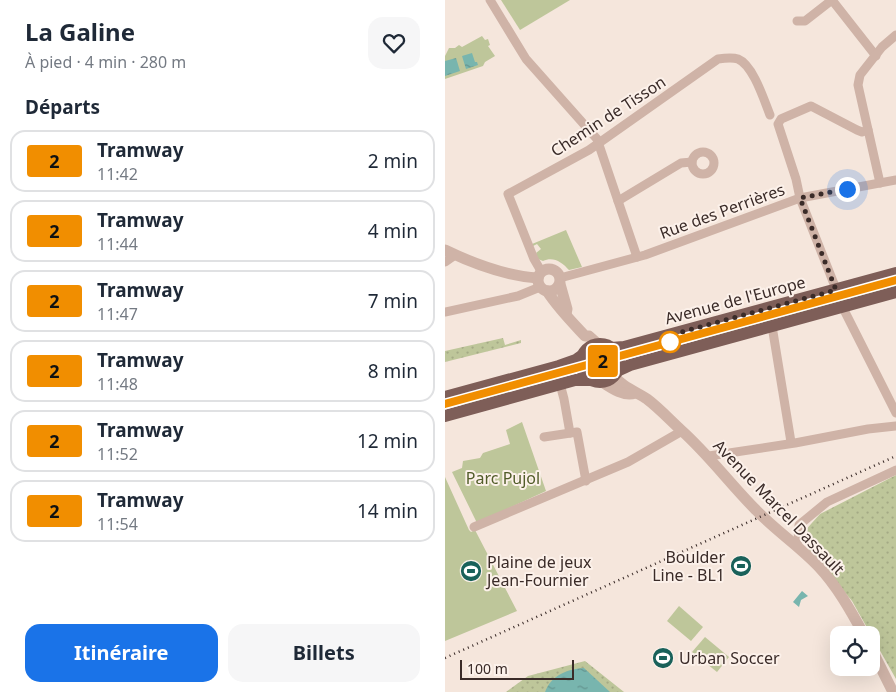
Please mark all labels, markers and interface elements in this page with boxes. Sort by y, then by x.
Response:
text: La Galine [25,15,135,48]
button: heart [368,17,420,69]
text: À pied · 4 min · 280 m [25,51,186,73]
street label: Chemin de Tisson [546,71,670,161]
text: Départs [25,94,100,120]
text: Tramway [97,137,184,163]
text: 2 min [368,148,418,174]
text: 2 [49,149,60,173]
text: 11:42 [97,163,138,185]
your location [835,177,860,202]
street label: Rue des Perrières [656,178,788,244]
text: Tramway [97,207,184,233]
text: 4 min [368,218,418,244]
text: 2 [49,219,60,243]
text: 11:44 [97,233,138,255]
street label: Avenue de l'Europe [662,271,808,329]
text: Tramway [97,277,184,303]
text: 7 min [368,288,418,314]
text: 2 [49,289,60,313]
text: 11:47 [97,303,138,325]
unlabelled marker [659,331,681,353]
line badge: 2 [587,345,619,377]
text: Tramway [97,347,184,373]
text: 2 [598,349,608,373]
text: 8 min [368,358,418,384]
text: 2 [49,359,60,383]
text: 11:48 [97,373,138,395]
text: Tramway [97,417,184,443]
text: 12 min [357,428,418,454]
text: 2 [49,429,60,453]
street label: Avenue Marcel Dassault [709,435,850,579]
text: 11:52 [97,443,138,465]
park label: Parc Pujol [466,467,540,489]
text: Tramway [97,487,184,513]
text: 14 min [357,498,418,524]
text: 2 [49,499,60,523]
text: 11:54 [97,513,138,535]
place label: Boulder Line - BL1 [652,546,725,586]
place label: Plaine de jeux Jean-Fournier [485,551,592,591]
sports icon: Boulder Line - BL1 [729,554,753,578]
sports icon: Plaine de jeux Jean-Fournier [459,559,483,583]
button: Itinéraire [25,624,218,682]
button: Billets [228,624,420,682]
map controls [830,626,880,676]
button: locate [830,626,880,676]
sports icon: Urban Soccer [651,646,675,670]
place label: Urban Soccer [679,647,780,669]
scale bar [460,657,574,680]
text: 100 m [467,659,508,678]

